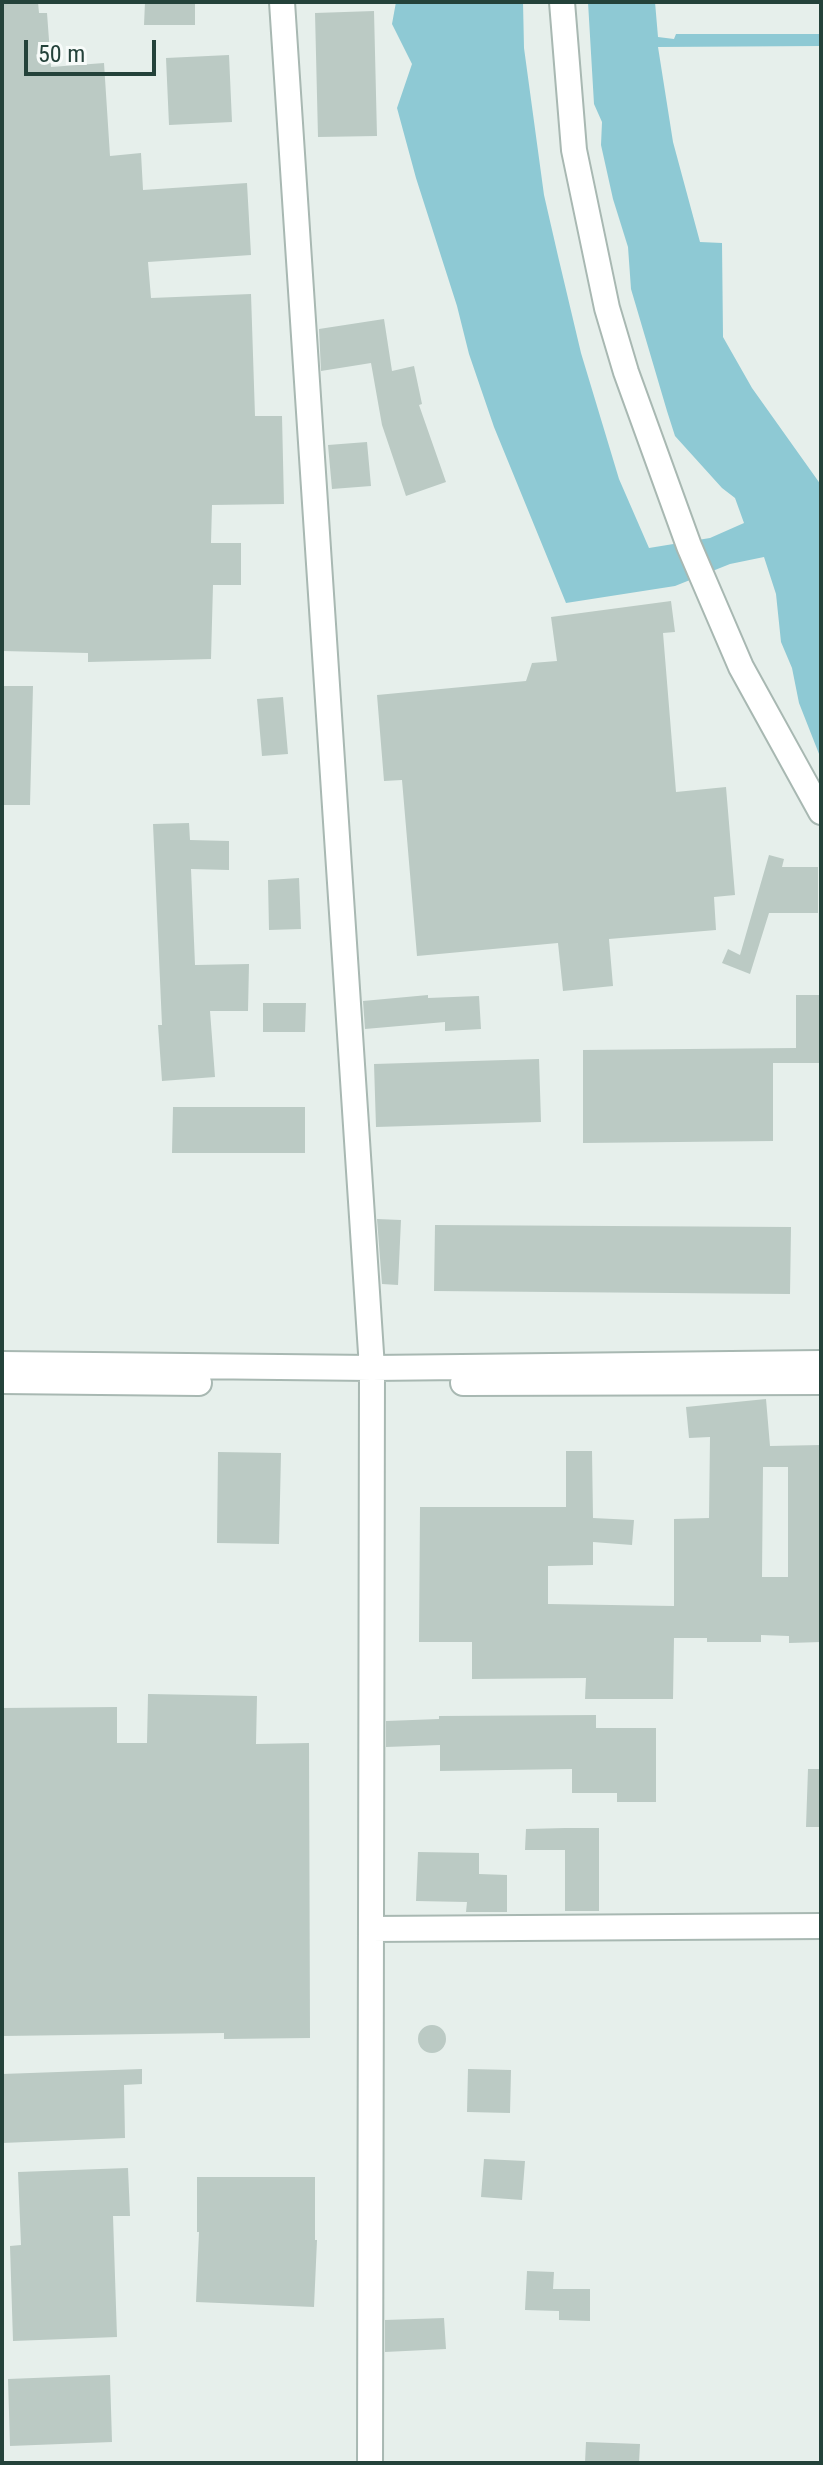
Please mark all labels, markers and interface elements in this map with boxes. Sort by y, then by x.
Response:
scale bar [28,24,160,74]
text: 50 m [38,40,85,68]

